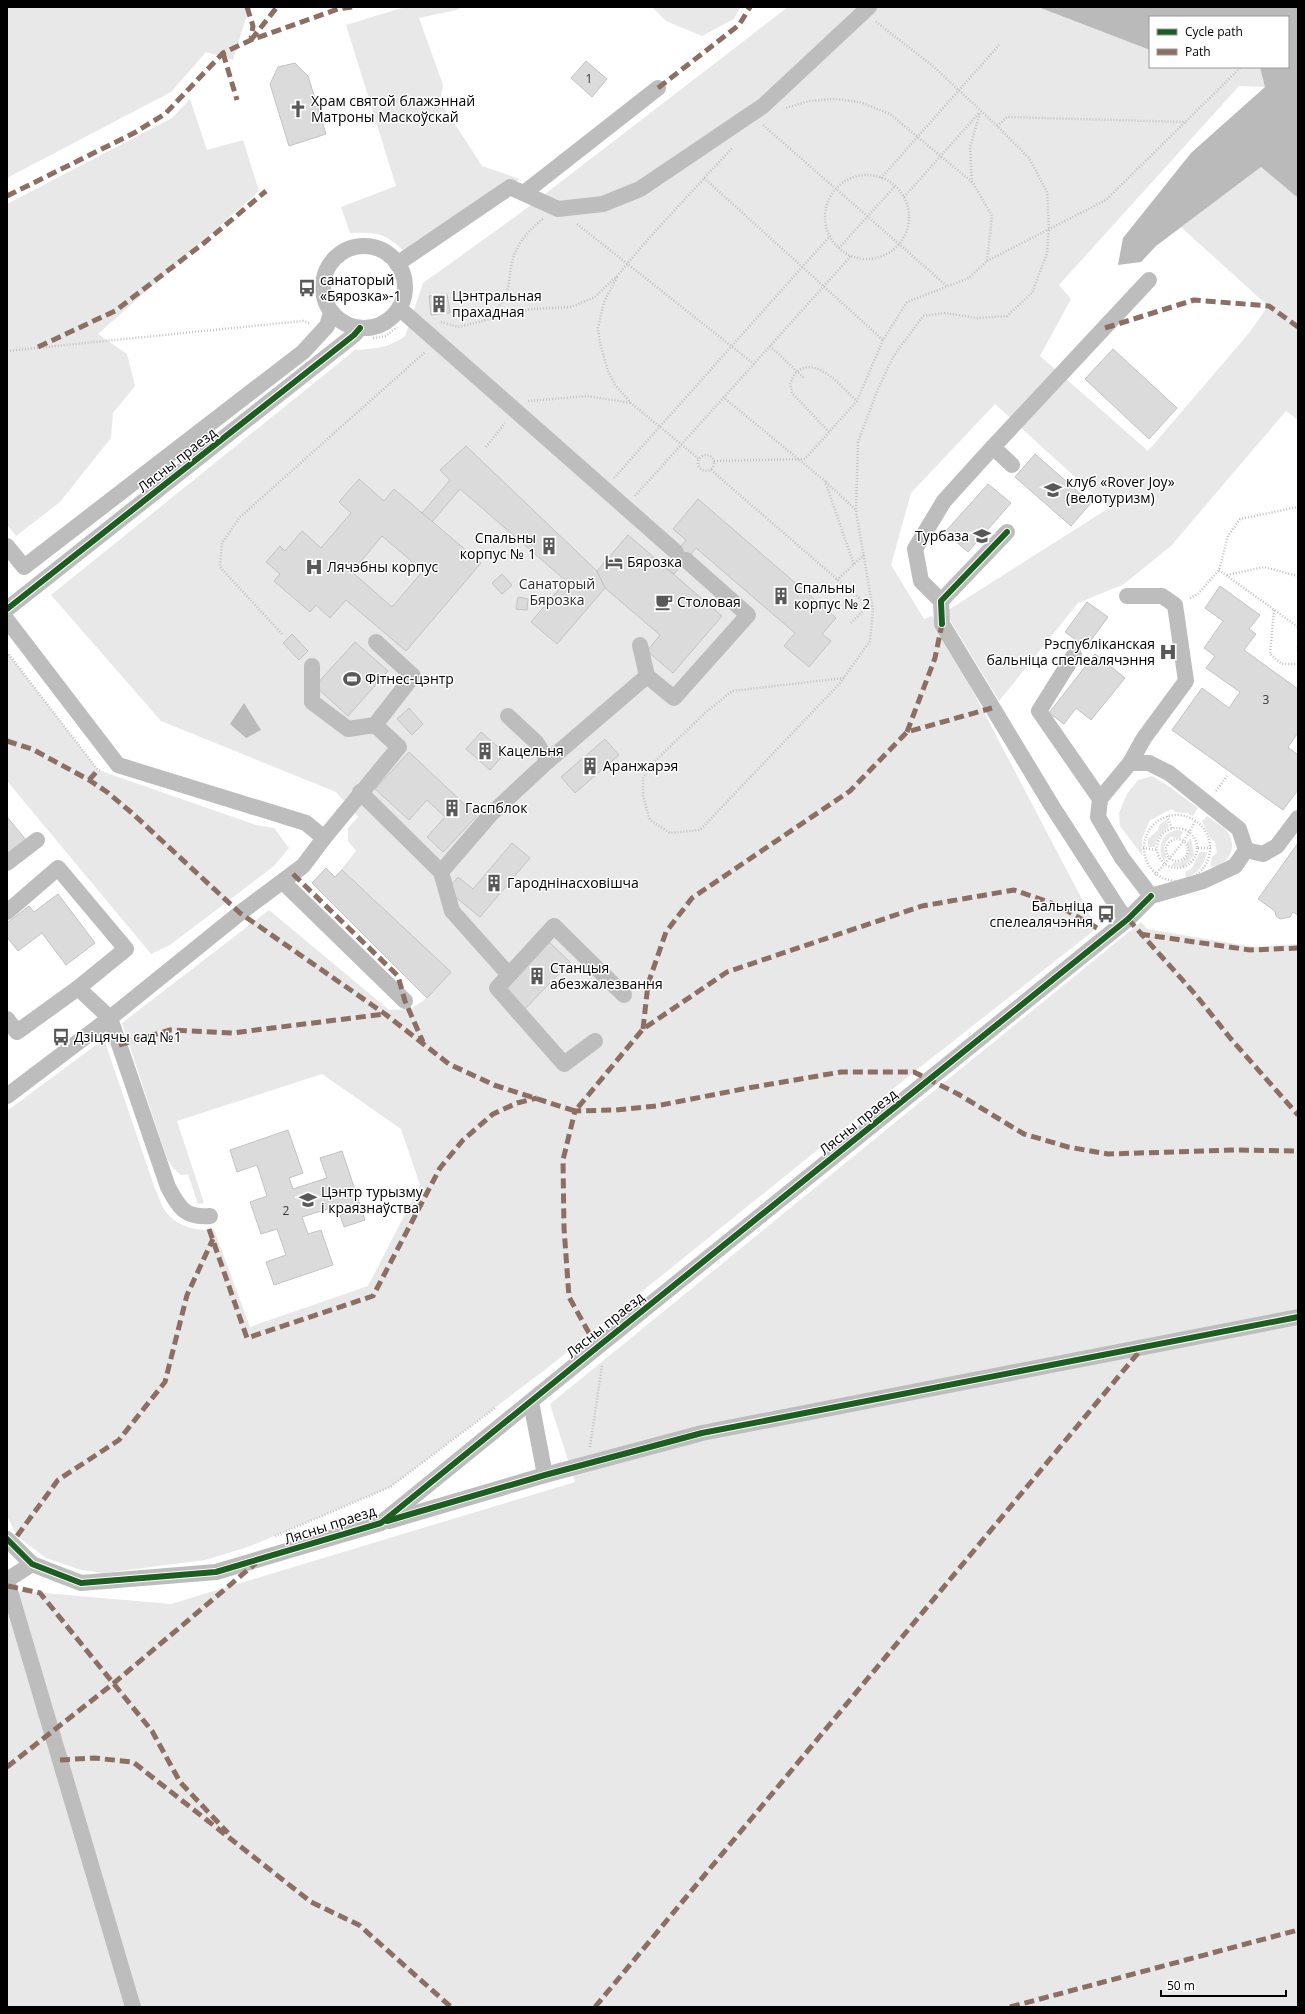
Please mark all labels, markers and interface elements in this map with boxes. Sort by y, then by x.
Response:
legend [1149,16,1289,68]
text: Cycle path [1185,23,1243,40]
text: Path [1185,43,1211,60]
house number: 1 [586,70,592,87]
place label: Храм святой блажэннай Матроны Маскоўскай [311,91,475,126]
church icon: Храм святой блажэннай Матроны Маскоўскай [288,99,308,119]
place label: санаторый «Бярозка»-1 [320,270,401,305]
bus stop icon: санаторый «Бярозка»-1 [297,278,317,298]
place label: Цэнтральная прахадная [452,286,542,321]
building icon: Цэнтральная прахадная [429,294,449,314]
street label: Лясны праезд [133,423,220,496]
place label: клуб «Rover Joy» (велотуризм) [1066,472,1175,507]
school or university icon: клуб «Rover Joy» (велотуризм) [1043,480,1063,500]
place label: Турбаза [915,526,969,545]
school or university icon: Турбаза [972,526,992,546]
place label: Спальны корпус № 1 [460,528,536,563]
building icon: Спальны корпус № 1 [539,536,559,556]
hotel icon: Бярозка [604,552,624,572]
place label: Бярозка [627,552,682,571]
hospital icon: Лячэбны корпус [304,557,324,577]
place label: Лячэбны корпус [327,557,438,576]
park label: Санаторый Бярозка [519,574,595,609]
place label: Спальны корпус № 2 [794,578,870,613]
building icon: Спальны корпус № 2 [771,586,791,606]
cafe icon: Столовая [654,592,674,612]
place label: Столовая [677,592,741,611]
place label: Рэспубліканская бальніца спелеалячэння [987,634,1155,669]
hospital icon: Рэспубліканская бальніца спелеалячэння [1158,642,1178,662]
sports icon: Фітнес-цэнтр [342,669,362,689]
place label: Фітнес-цэнтр [365,669,454,688]
house number: 3 [1263,691,1270,708]
building icon: Кацельня [475,741,495,761]
place label: Кацельня [498,741,564,760]
building icon: Аранжарэя [580,756,600,776]
place label: Аранжарэя [603,756,678,775]
building icon: Гаспблок [442,798,462,818]
place label: Гаспблок [465,798,528,817]
building icon: Гароднінасховішча [484,873,504,893]
place label: Гароднінасховішча [507,873,639,892]
place label: Бальніца спелеалячэння [989,896,1093,931]
bus stop icon: Бальніца спелеалячэння [1096,904,1116,924]
place label: Станцыя абезжалезвання [550,958,663,993]
building icon: Станцыя абезжалезвання [527,966,547,986]
bus stop icon: Дзіцячы сад №1 [51,1027,71,1047]
place label: Дзіцячы сад №1 [74,1027,182,1046]
street label: Лясны праезд [815,1084,901,1159]
place label: Цэнтр турызму і краязнаўства [321,1182,424,1217]
school or university icon: Цэнтр турызму і краязнаўства [298,1190,318,1210]
house number: 2 [283,1202,290,1219]
street label: Лясны праезд [562,1287,648,1362]
street label: Лясны праезд [282,1501,378,1548]
scale bar [1161,1972,1286,1998]
text: 50 m [1167,1977,1195,1994]

